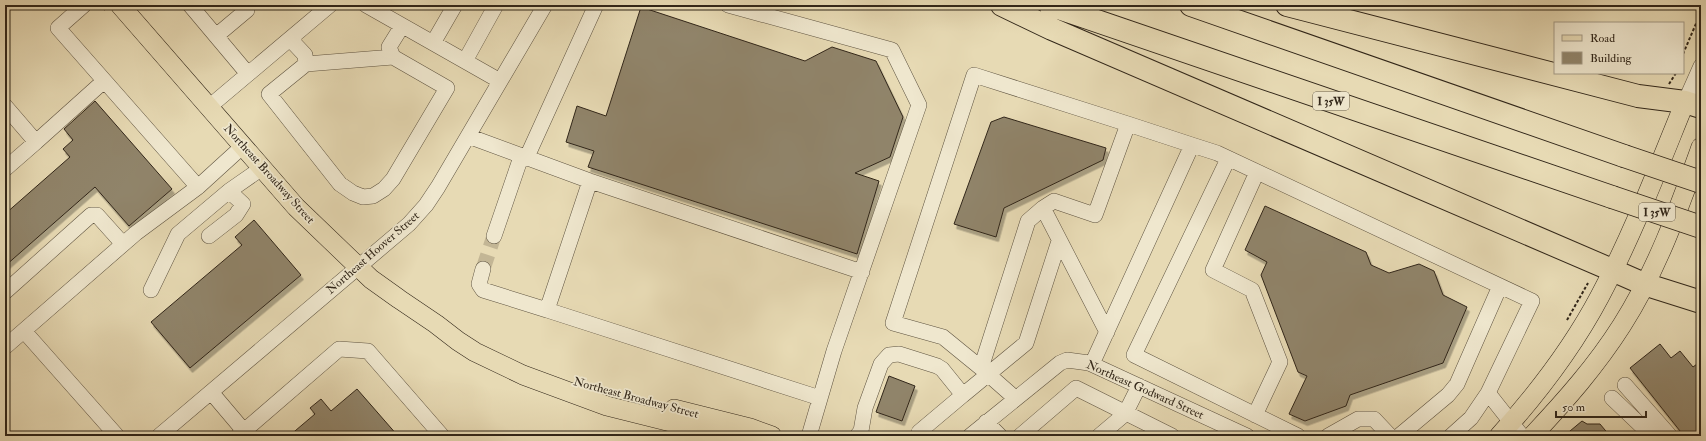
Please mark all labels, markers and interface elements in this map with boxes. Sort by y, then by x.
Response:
legend [1554,22,1684,74]
text: Road [1590,31,1615,46]
text: Building [1590,51,1633,66]
road number: I 35W [1313,92,1349,110]
street label: Northeast Broadway Street [220,121,318,227]
road number: I 35W [1639,203,1675,221]
street label: Northeast Hoover Street [323,208,423,298]
street label: Northeast Godward Street [1084,357,1206,423]
street label: Northeast Broadway Street [572,374,700,422]
scale bar [1556,393,1646,419]
text: 50 m [1562,400,1586,415]

